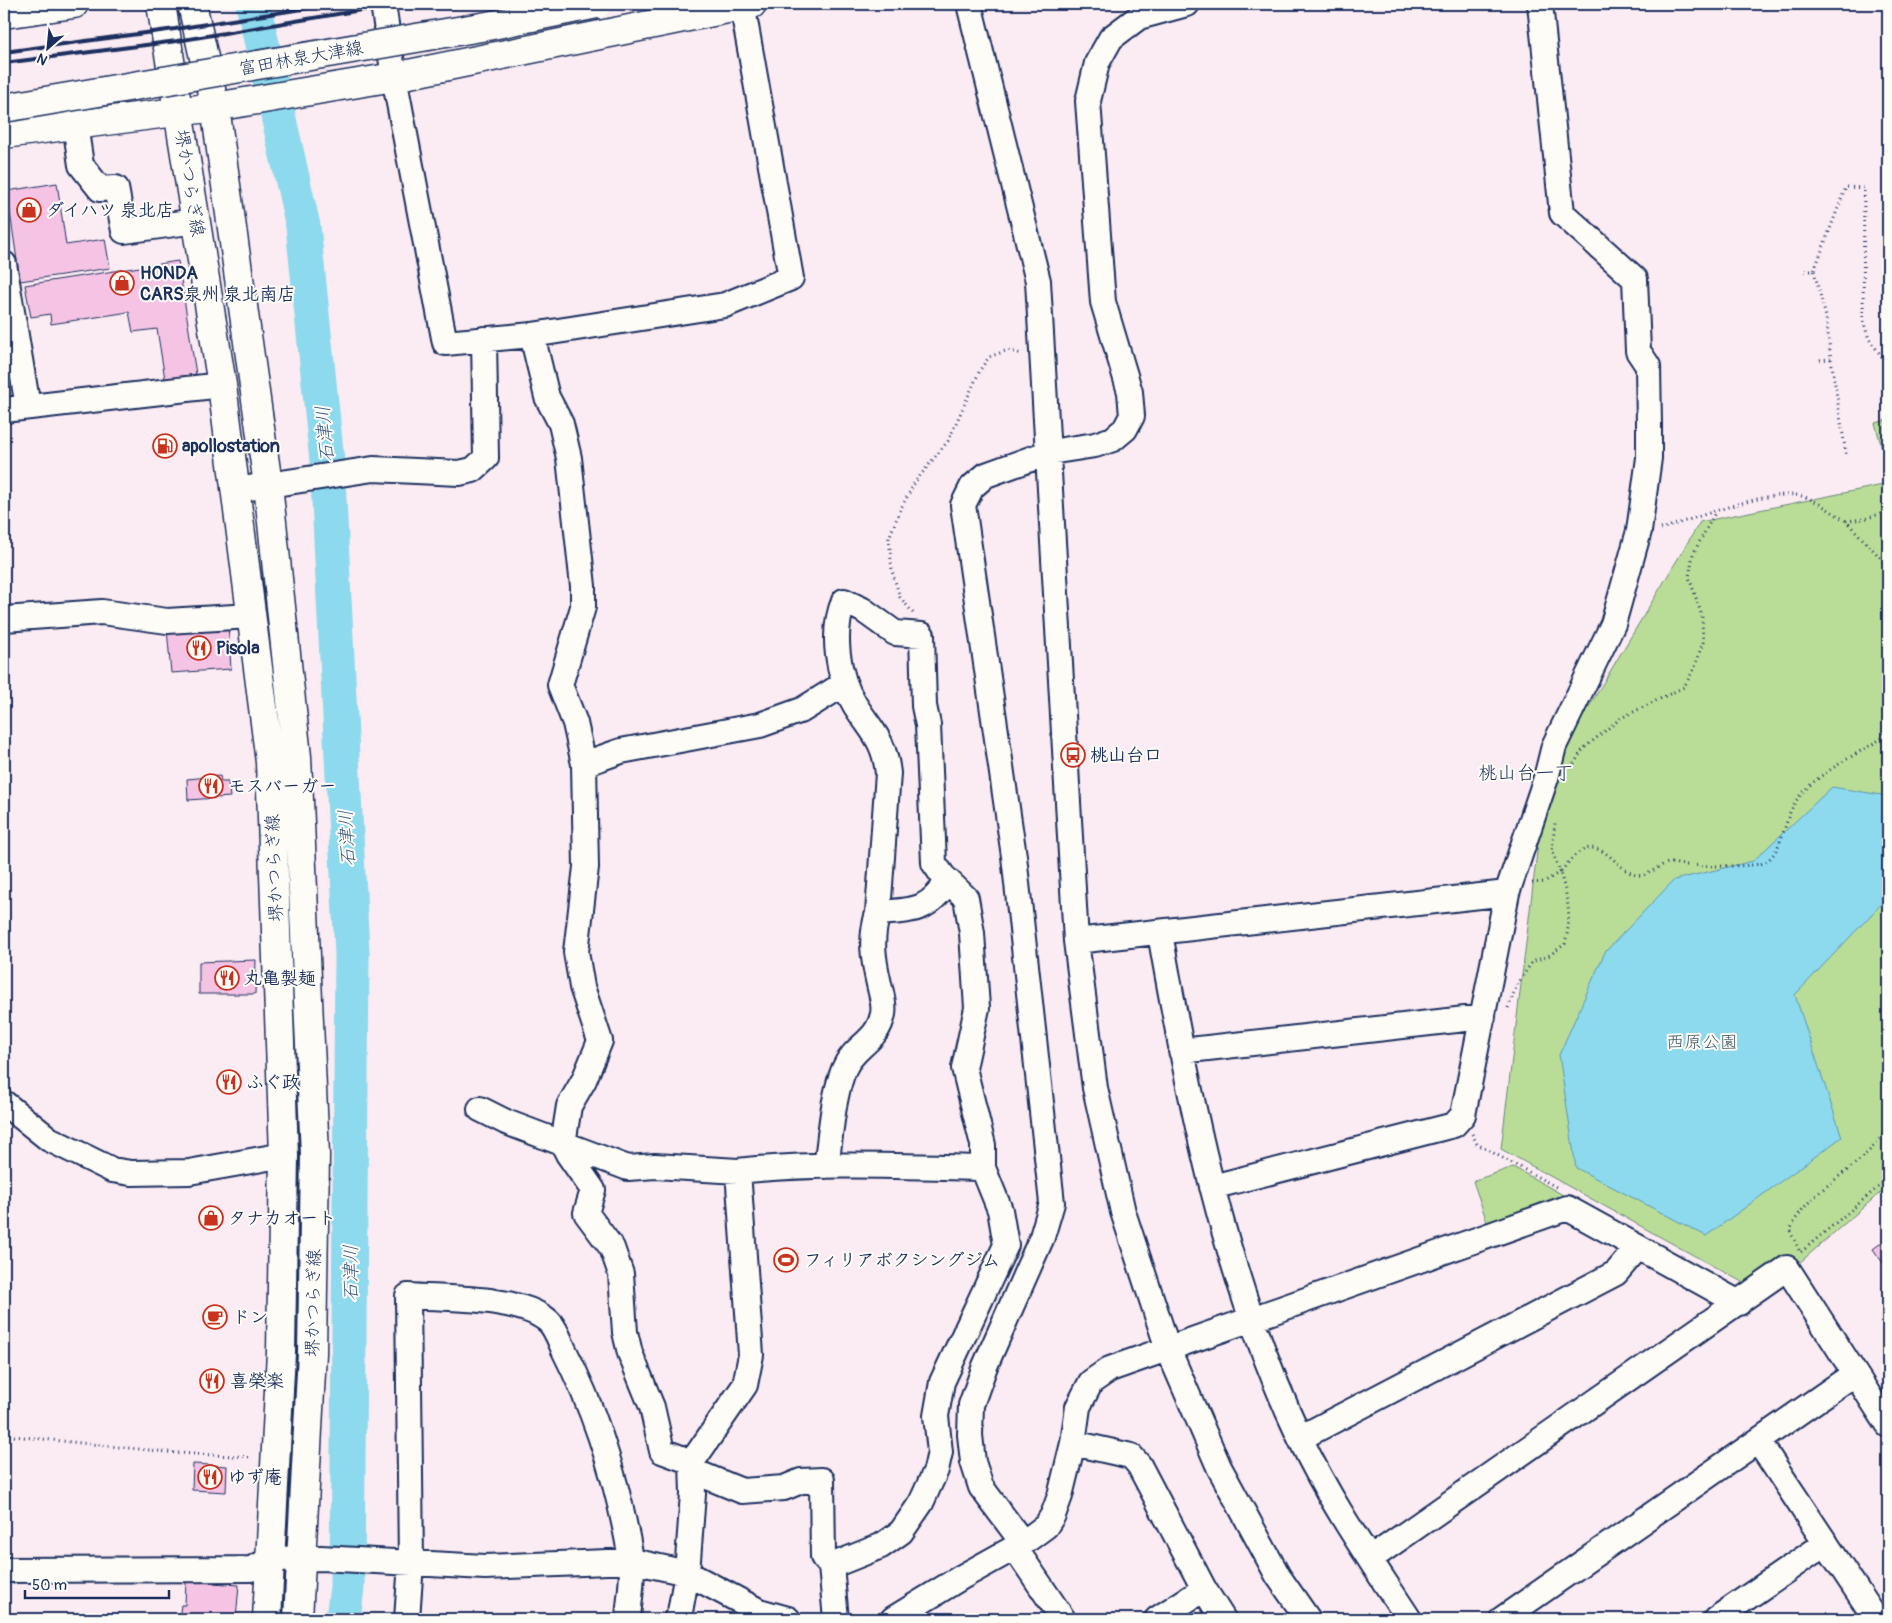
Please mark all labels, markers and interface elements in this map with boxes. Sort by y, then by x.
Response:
north arrow [22,22,72,72]
street label: 富田林泉大津線 [237,36,365,81]
text: N [34,49,50,69]
street label: 堺かつらぎ線 [170,128,209,238]
shop icon: ダイハツ 泉北店 [16,197,42,223]
place label: ダイハツ 泉北店 [46,199,174,222]
place label: HONDA CARS泉州 泉北南店 [140,262,296,306]
shop icon: HONDA CARS泉州 泉北南店 [109,270,135,296]
water label: 石津川 [311,404,339,463]
fuel station icon: apollostation [152,433,178,459]
place label: apollostation [182,435,280,458]
restaurant icon: Pisola [186,635,212,661]
place label: Pisola [216,637,260,660]
bus stop icon: 桃山台口 [1060,742,1086,768]
place label: 桃山台口 [1090,744,1162,767]
district label: 桃山台一丁 [1478,761,1574,785]
restaurant icon: モスバーガー [198,773,224,799]
place label: モスバーガー [228,775,336,798]
water label: 石津川 [334,809,360,867]
street label: 堺かつらぎ線 [261,814,288,922]
restaurant icon: 丸亀製麺 [214,965,240,991]
place label: 丸亀製麺 [244,967,316,990]
park label: 西原公園 [1666,1031,1738,1054]
restaurant icon: ふぐ政 [216,1069,242,1095]
place label: ふぐ政 [246,1071,300,1094]
shop icon: タナカオート [198,1205,224,1231]
place label: タナカオート [228,1207,336,1230]
water label: 石津川 [339,1244,363,1302]
sports icon: フィリアボクシングジム [773,1247,799,1273]
street label: 堺かつらぎ線 [301,1249,326,1357]
place label: フィリアボクシングジム [804,1249,1000,1272]
cafe icon: ドン [202,1304,228,1330]
place label: ドン [232,1306,268,1329]
restaurant icon: 喜榮楽 [199,1368,225,1394]
place label: 喜榮楽 [230,1370,284,1393]
restaurant icon: ゆず庵 [197,1464,223,1490]
place label: ゆず庵 [228,1466,282,1489]
scale bar [25,1568,169,1600]
text: 50 m [32,1576,67,1595]

